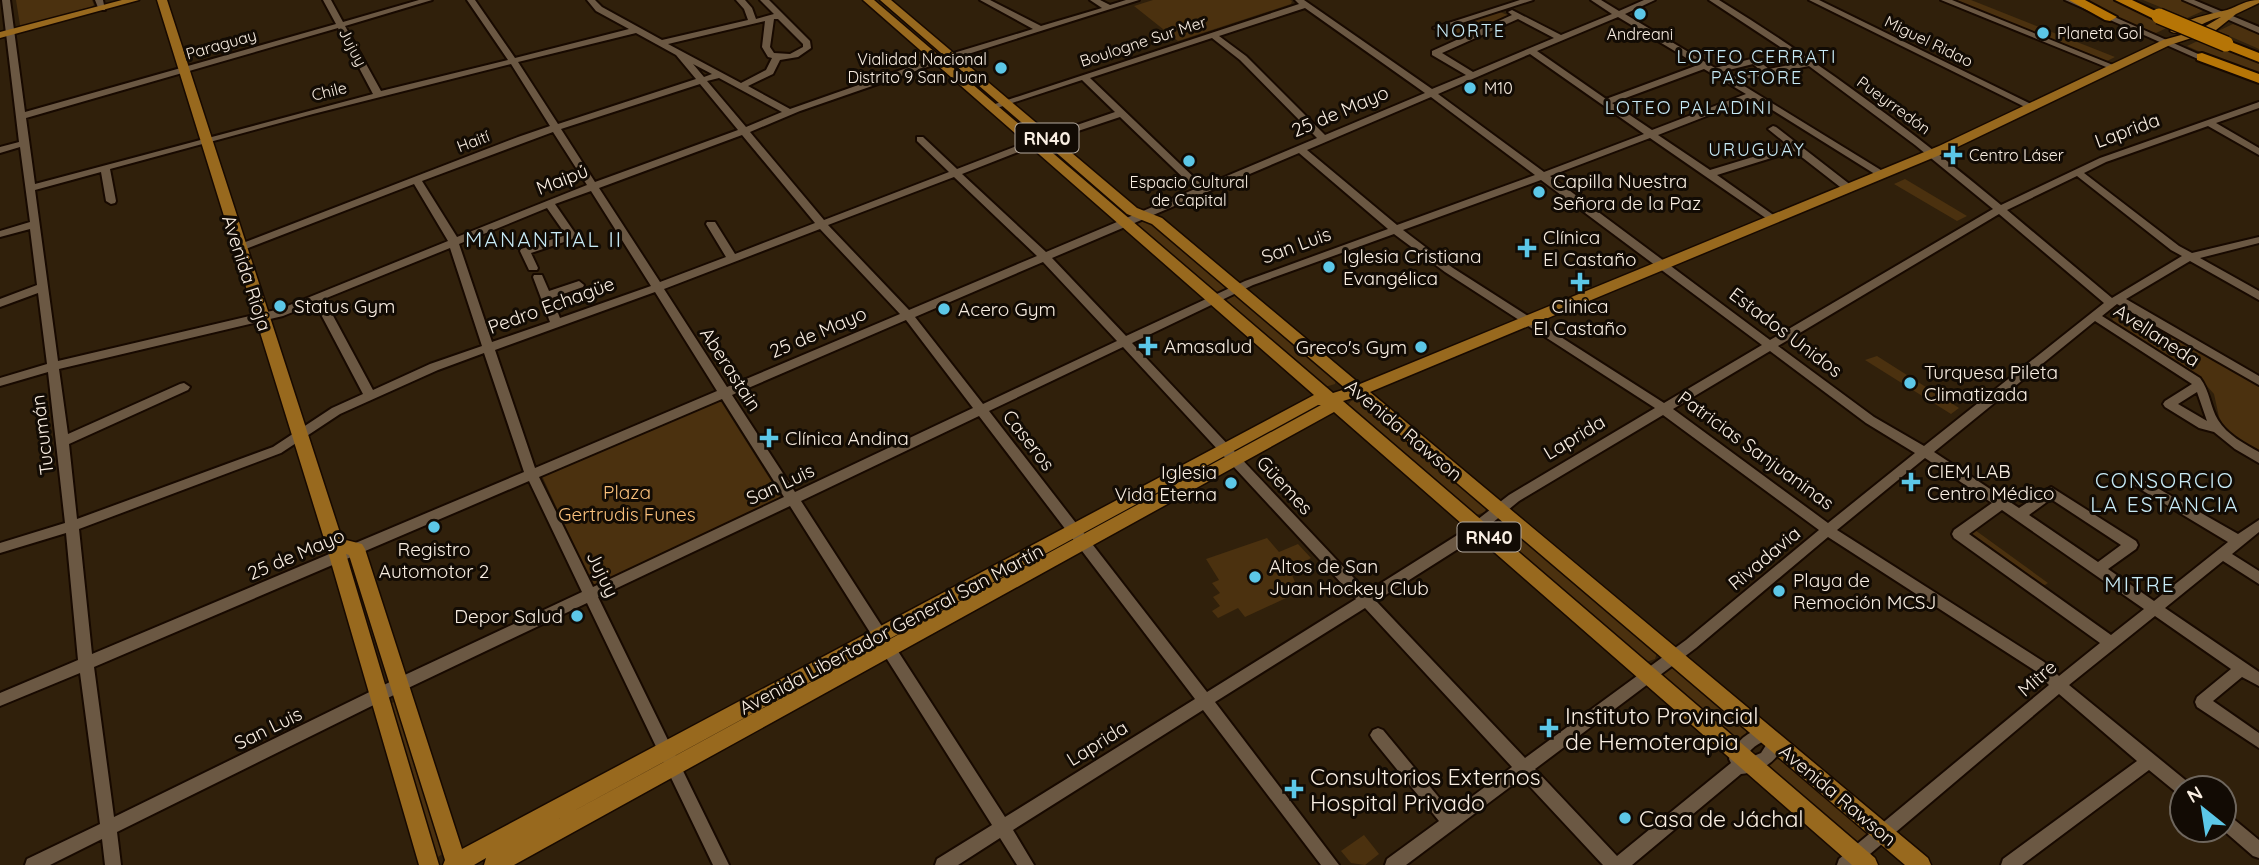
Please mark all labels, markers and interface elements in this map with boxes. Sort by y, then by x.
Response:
marker: Andreani [1632,6,1648,22]
street label: Boulogne Sur Mer [1077,11,1209,71]
street label: Miguel Ridao [1882,11,1976,71]
district label: NORTE [1436,19,1506,42]
place label: Planeta Gol [2057,23,2142,43]
street label: Paraguay [183,24,259,64]
street label: Jujuy [335,24,371,70]
place label: Andreani [1607,24,1673,44]
marker: Planeta Gol [2035,25,2051,41]
district label: LOTEO CERRATI PASTORE [1677,45,1837,89]
place label: Vialidad Nacional Distrito 9 San Juan [847,49,987,87]
marker: Vialidad Nacional Distrito 9 San Juan [993,60,1009,76]
street label: Pueyrredón [1853,72,1935,138]
street label: Chile [309,77,349,105]
place label: M10 [1484,78,1513,98]
street label: 25 de Mayo [1288,80,1392,142]
marker: M10 [1462,80,1478,96]
district label: LOTEO PALADINI [1605,96,1773,119]
street label: Laprida [2091,107,2163,153]
road number: RN40 [1016,124,1078,153]
street label: Haití [454,125,493,156]
district label: URUGUAY [1708,138,1806,161]
marker: Centro Láser [1943,145,1963,165]
place label: Centro Láser [1969,145,2064,165]
marker: Espacio Cultural de Capital [1181,153,1197,169]
street label: Maipú [533,158,591,200]
place label: Capilla Nuestra Señora de la Paz [1553,169,1701,215]
place label: Espacio Cultural de Capital [1130,172,1248,210]
marker: Capilla Nuestra Señora de la Paz [1531,184,1547,200]
street label: Avenida Rioja [217,212,277,334]
street label: San Luis [1258,221,1334,269]
place label: Clínica El Castaño [1543,225,1637,271]
district label: MANANTIAL II [465,226,623,252]
marker: Clínica El Castaño [1517,238,1537,258]
place label: Iglesia Cristiana Evangélica [1343,244,1481,290]
marker: Iglesia Cristiana Evangélica [1321,259,1337,275]
street label: Pedro Echagüe [484,271,618,339]
marker: Clinica El Castaño [1570,272,1590,292]
street label: Estados Unidos [1725,282,1847,382]
place label: Status Gym [294,294,395,318]
place label: Clinica El Castaño [1533,294,1627,340]
place label: Acero Gym [958,297,1056,321]
marker: Status Gym [272,298,288,314]
street label: Avellaneda [2110,298,2204,372]
street label: 25 de Mayo [766,301,870,363]
marker: Acero Gym [936,301,952,317]
street label: Aberastain [695,323,767,415]
place label: Amasalud [1164,334,1252,358]
place label: Greco's Gym [1296,335,1407,359]
marker: Amasalud [1138,336,1158,356]
marker: Greco's Gym [1413,339,1429,355]
place label: Turquesa Pileta Climatizada [1924,360,2058,406]
street label: Avenida Rawson [1341,374,1467,486]
marker: Turquesa Pileta Climatizada [1902,375,1918,391]
street label: Patricias Sanjuaninas [1673,385,1839,515]
street label: Tucumán [25,394,59,476]
street label: Caseros [998,405,1060,475]
street label: Laprida [1539,409,1609,465]
place label: Clínica Andina [785,426,909,450]
marker: Clínica Andina [759,428,779,448]
street label: Güemes [1252,451,1318,519]
street label: San Luis [742,458,818,510]
place label: CIEM LAB Centro Médico [1927,459,2054,505]
place label: Iglesia Vida Eterna [1114,460,1217,506]
district label: CONSORCIO LA ESTANCIA [2090,467,2240,517]
marker: CIEM LAB Centro Médico [1901,472,1921,492]
marker: Iglesia Vida Eterna [1223,475,1239,491]
park label: Plaza Gertrudis Funes [558,480,696,526]
marker: Registro Automotor 2 [426,519,442,535]
street label: Rivadavia [1723,521,1805,595]
road number: RN40 [1458,522,1520,552]
street label: 25 de Mayo [244,523,348,585]
place label: Registro Automotor 2 [379,537,489,583]
street label: Avenida Libertador General San Martín [735,538,1047,720]
street label: Jujuy [582,547,624,601]
place label: Altos de San Juan Hockey Club [1269,554,1429,600]
place label: Playa de Remoción MCSJ [1793,568,1936,614]
marker: Altos de San Juan Hockey Club [1247,569,1263,585]
district label: MITRE [2104,571,2176,597]
marker: Playa de Remoción MCSJ [1771,583,1787,599]
place label: Depor Salud [454,604,563,628]
marker: Depor Salud [569,608,585,624]
street label: Mitre [2013,655,2061,701]
street label: San Luis [230,701,306,755]
place label: Instituto Provincial de Hemoterapia [1565,701,1759,756]
street label: Laprida [1062,715,1132,771]
marker: Instituto Provincial de Hemoterapia [1539,718,1559,738]
street label: Avenida Rawson [1775,739,1901,851]
place label: Consultorios Externos Hospital Privado [1310,762,1540,817]
north arrow [2168,774,2238,844]
marker: Consultorios Externos Hospital Privado [1284,779,1304,799]
text: N [2182,780,2207,808]
place label: Casa de Jáchal [1639,804,1804,833]
marker: Casa de Jáchal [1617,810,1633,826]

